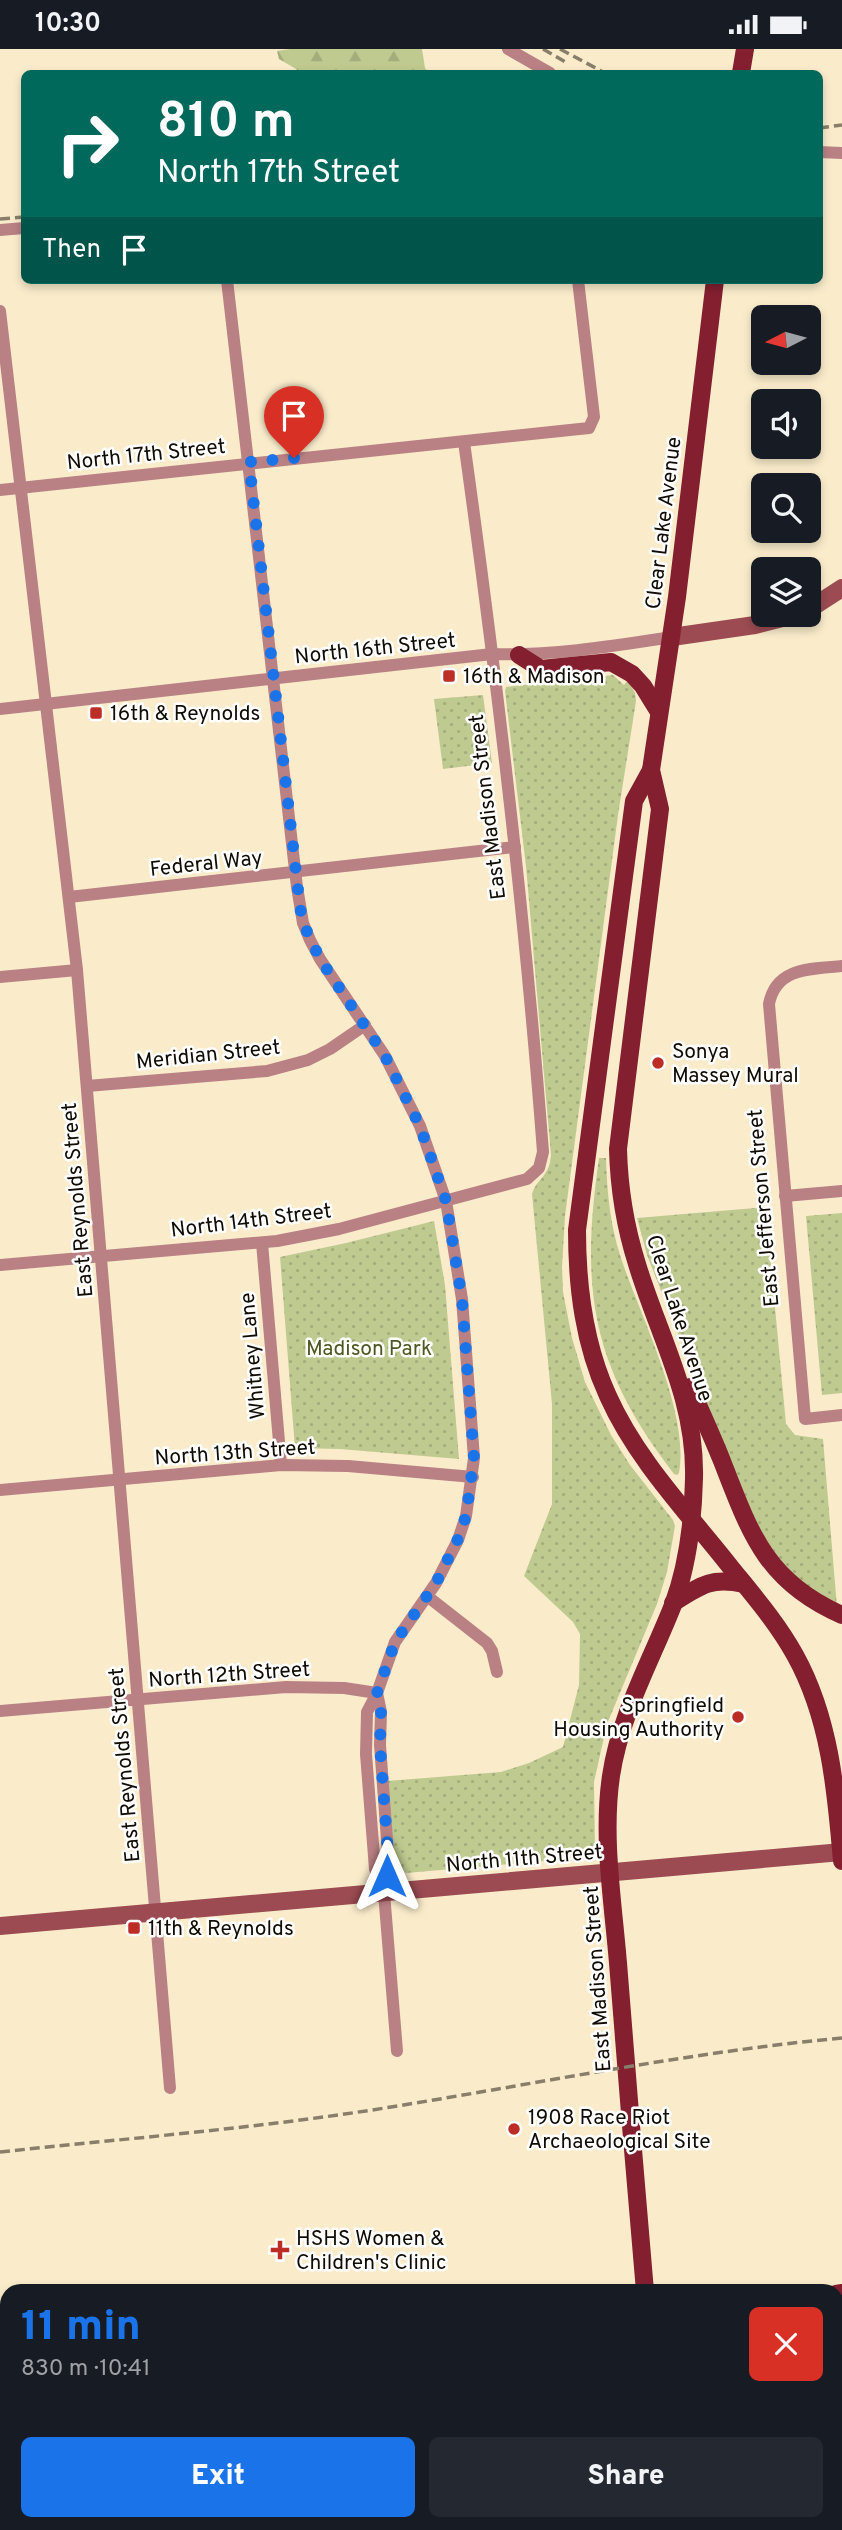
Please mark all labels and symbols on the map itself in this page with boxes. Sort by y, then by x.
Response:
north arrow [751,305,821,375]
pin [264,386,324,458]
street label: North 17th Street [65,434,227,477]
street label: Clear Lake Avenue [641,435,688,611]
street label: North 16th Street [293,628,457,671]
place label: 16th & Madison [463,664,605,691]
marker: 16th & Madison [441,668,457,684]
place label: 16th & Reynolds [110,701,260,728]
marker: 16th & Reynolds [88,705,104,721]
street label: East Madison Street [464,713,513,901]
street label: Federal Way [148,845,264,884]
street label: Meridian Street [135,1034,282,1076]
place label: Sonya Massey Mural [672,1039,799,1090]
marker: Sonya Massey Mural [650,1055,666,1071]
street label: East Reynolds Street [57,1101,100,1298]
street label: East Jefferson Street [742,1108,787,1308]
street label: North 14th Street [169,1198,333,1245]
street label: Clear Lake Avenue [639,1232,718,1405]
street label: Whitney Lane [234,1291,272,1421]
park label: Madison Park [306,1336,432,1363]
street label: North 13th Street [154,1434,317,1473]
street label: North 12th Street [147,1656,311,1695]
street label: East Reynolds Street [104,1666,147,1863]
place label: Springfield Housing Authority [553,1693,724,1744]
marker: Springfield Housing Authority [730,1709,746,1725]
position arrow [350,1839,424,1913]
street label: North 11th Street [445,1839,604,1880]
street label: East Madison Street [579,1885,618,2073]
place label: 11th & Reynolds [148,1916,294,1943]
marker: 11th & Reynolds [126,1920,142,1936]
place label: 1908 Race Riot Archaeological Site [528,2105,711,2156]
marker: 1908 Race Riot Archaeological Site [506,2121,522,2137]
place label: HSHS Women & Children's Clinic [296,2226,446,2277]
marker: HSHS Women & Children's Clinic [270,2240,290,2260]

